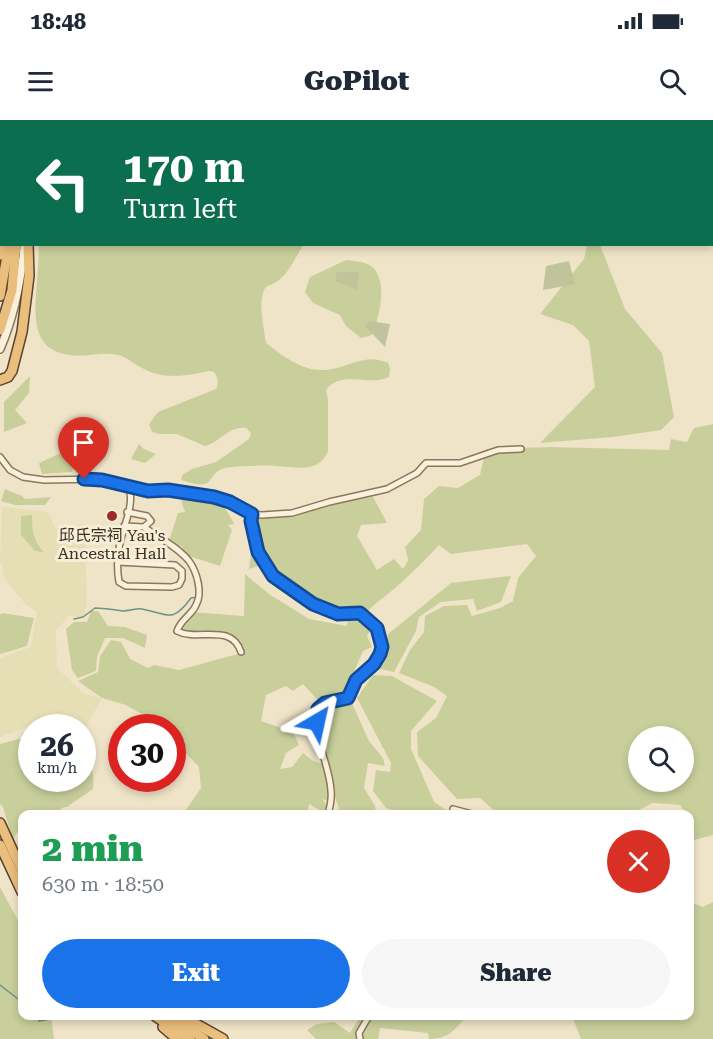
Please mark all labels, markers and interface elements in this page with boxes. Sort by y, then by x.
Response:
text: 18:48 [30,9,86,34]
icon: menu [24,65,57,98]
text: GoPilot [304,65,409,97]
icon: search [656,65,689,98]
text: 170 m [123,143,245,192]
icon: left [24,144,102,222]
text: Turn left [123,193,237,225]
pin [58,417,109,479]
icon: arrive [67,426,100,459]
marker: 邱氏宗祠 Yau's Ancestral Hall [105,509,119,523]
place label: 邱氏宗祠 Yau's Ancestral Hall [58,526,166,563]
position arrow [285,690,349,754]
speed limit sign: 30 [108,714,186,792]
map controls [628,726,694,792]
button: search [628,726,694,792]
text: 26 [40,728,74,763]
text: km/h [37,759,77,777]
text: 2 min [42,828,143,870]
button: close [607,830,670,893]
text: 630 m · 18:50 [42,872,164,896]
button: Exit [42,939,350,1008]
button: Share [362,939,670,1008]

